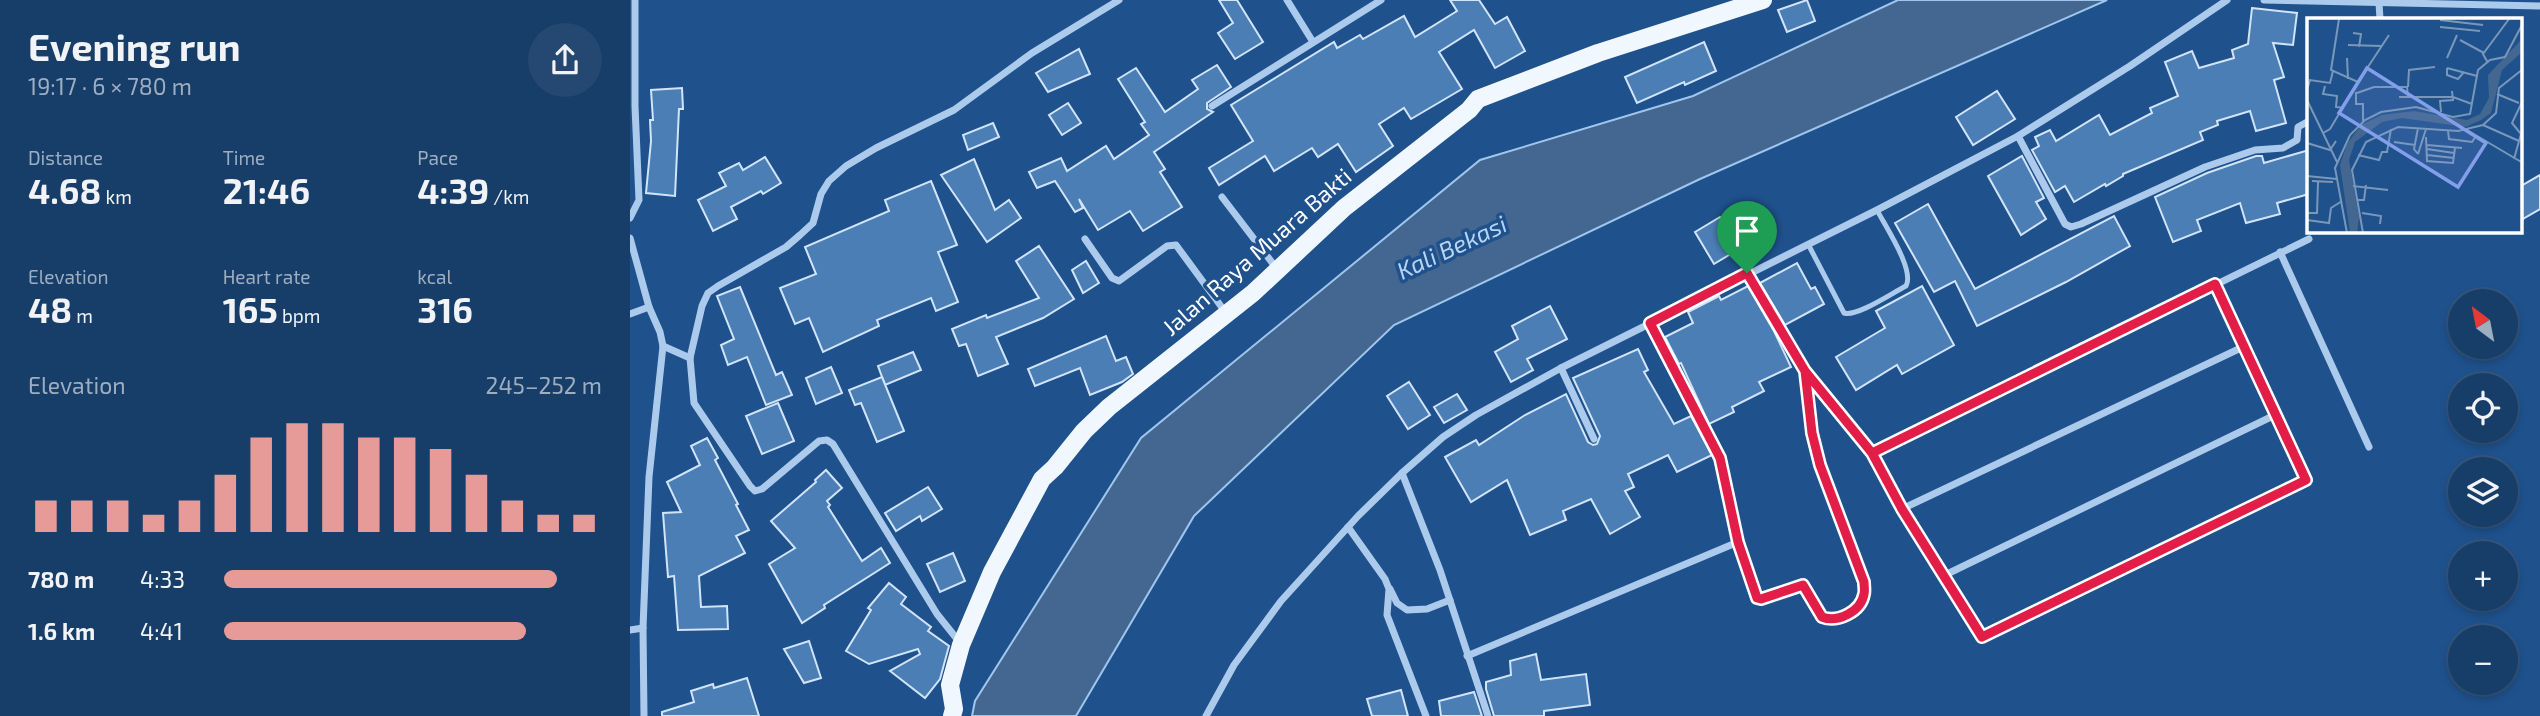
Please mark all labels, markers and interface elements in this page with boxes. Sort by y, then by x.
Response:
inset map [2307,18,2522,233]
text: Evening run [28,23,241,69]
button: share [528,23,602,97]
text: 19:17 · 6 × 780 m [28,72,192,100]
text: Distance [28,146,103,169]
text: Time [223,146,265,169]
text: Pace [417,146,458,169]
street label: Jalan Raya Muara Bakti [1156,162,1356,341]
text: 4.68 [28,169,101,211]
text: 21:46 [223,169,310,211]
text: 4:39 [417,169,489,211]
text: km [101,185,132,208]
text: /km [489,185,530,208]
pin [1717,201,1777,273]
water label: Kali Bekasi [1392,209,1511,285]
icon: arrive [1728,212,1766,250]
text: Elevation [28,265,109,288]
text: Heart rate [223,265,311,288]
text: kcal [417,265,452,288]
text: 48 [28,288,72,330]
text: 165 [223,288,278,330]
text: 316 [417,288,473,330]
north arrow [2448,289,2518,359]
map controls [2448,289,2518,695]
text: m [72,304,93,327]
text: bpm [278,304,320,327]
text: Elevation [28,371,126,399]
text: 245–252 m [486,371,602,399]
button: locate [2448,373,2518,443]
button: layers [2448,457,2518,527]
button: + [2448,541,2518,611]
text: 780 m [28,565,94,593]
text: 4:33 [140,565,185,593]
text: 1.6 km [28,617,95,645]
text: 4:41 [140,617,183,645]
button: − [2448,625,2518,695]

